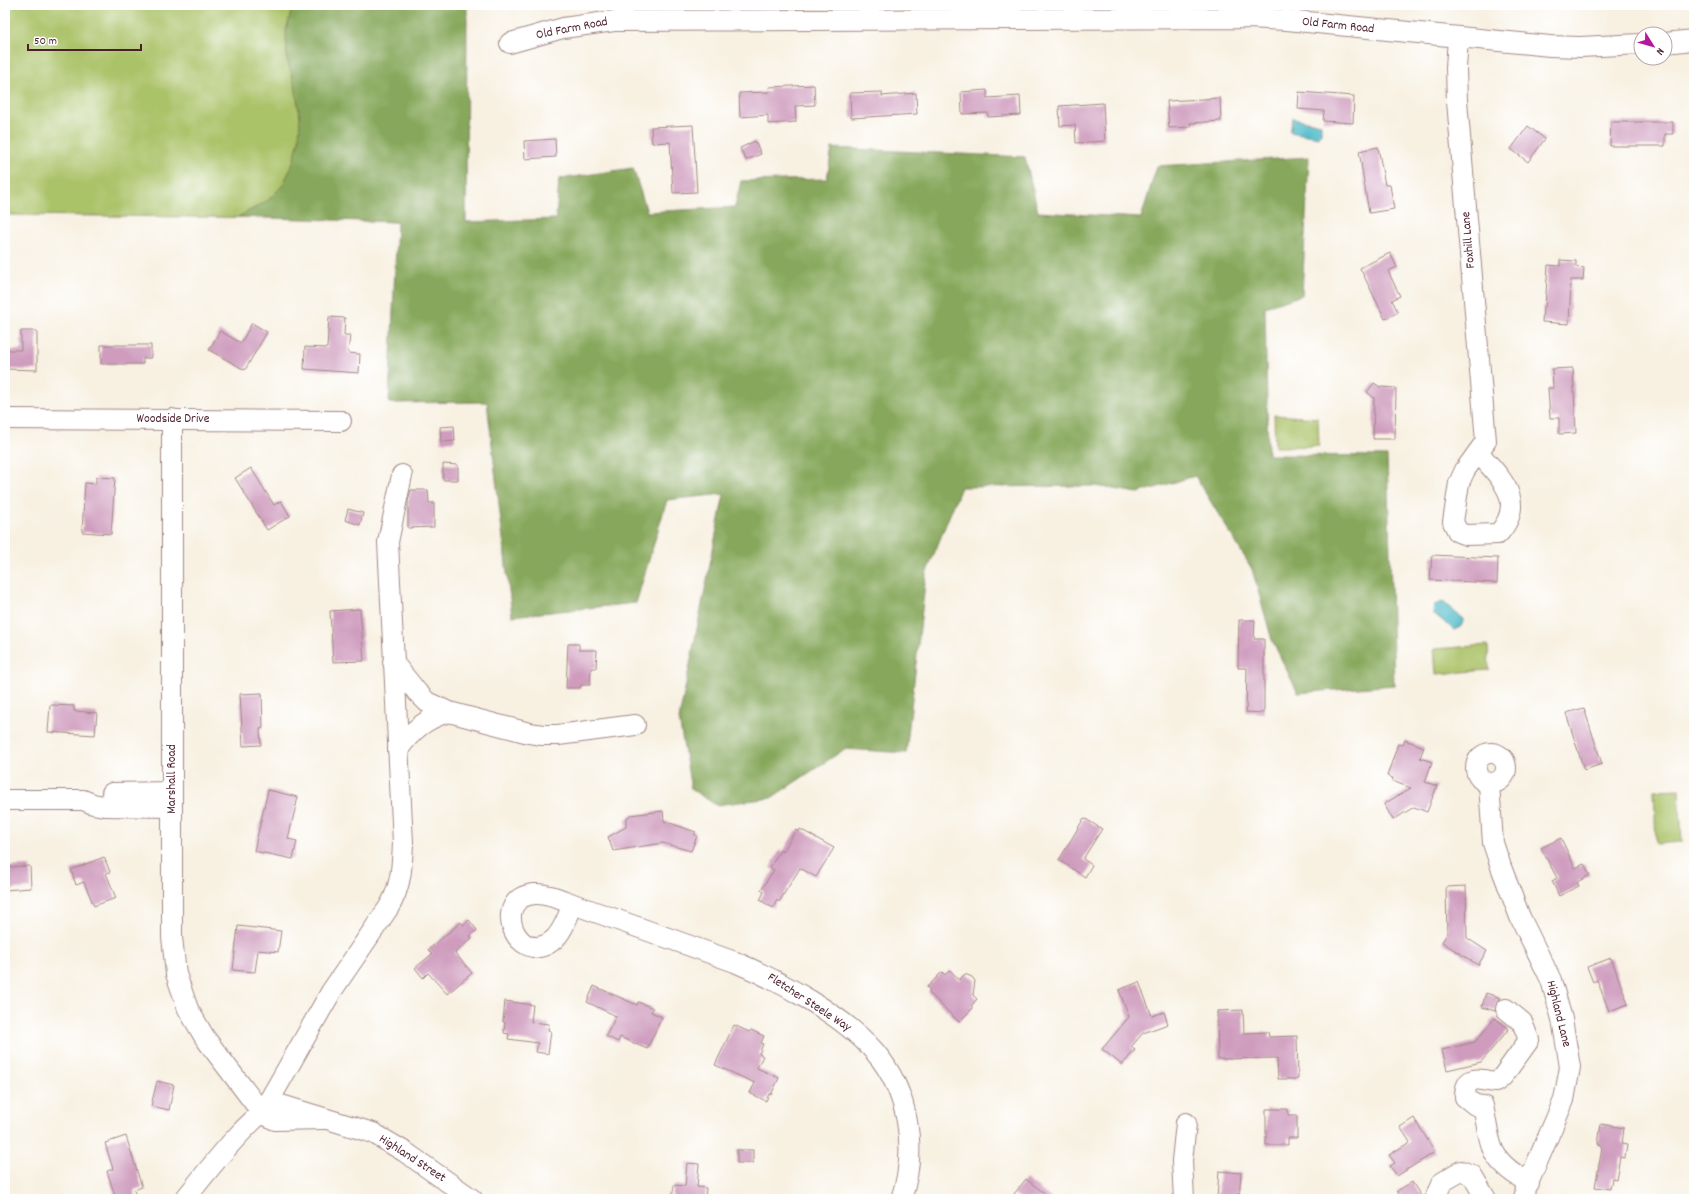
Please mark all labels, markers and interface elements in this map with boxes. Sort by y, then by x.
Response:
street label: Old Farm Road [535,13,609,45]
street label: Old Farm Road [1301,13,1375,39]
scale bar [28,26,141,52]
north arrow [1633,26,1673,66]
text: 50 m [34,33,57,50]
text: N [1651,44,1667,58]
street label: Foxhill Lane [1457,210,1481,269]
street label: Woodside Drive [137,410,210,429]
street label: Marshall Road [163,744,182,814]
street label: Fletcher Steele Way [763,969,855,1038]
street label: Highland Lane [1541,979,1576,1050]
street label: Highland Street [375,1130,449,1188]

